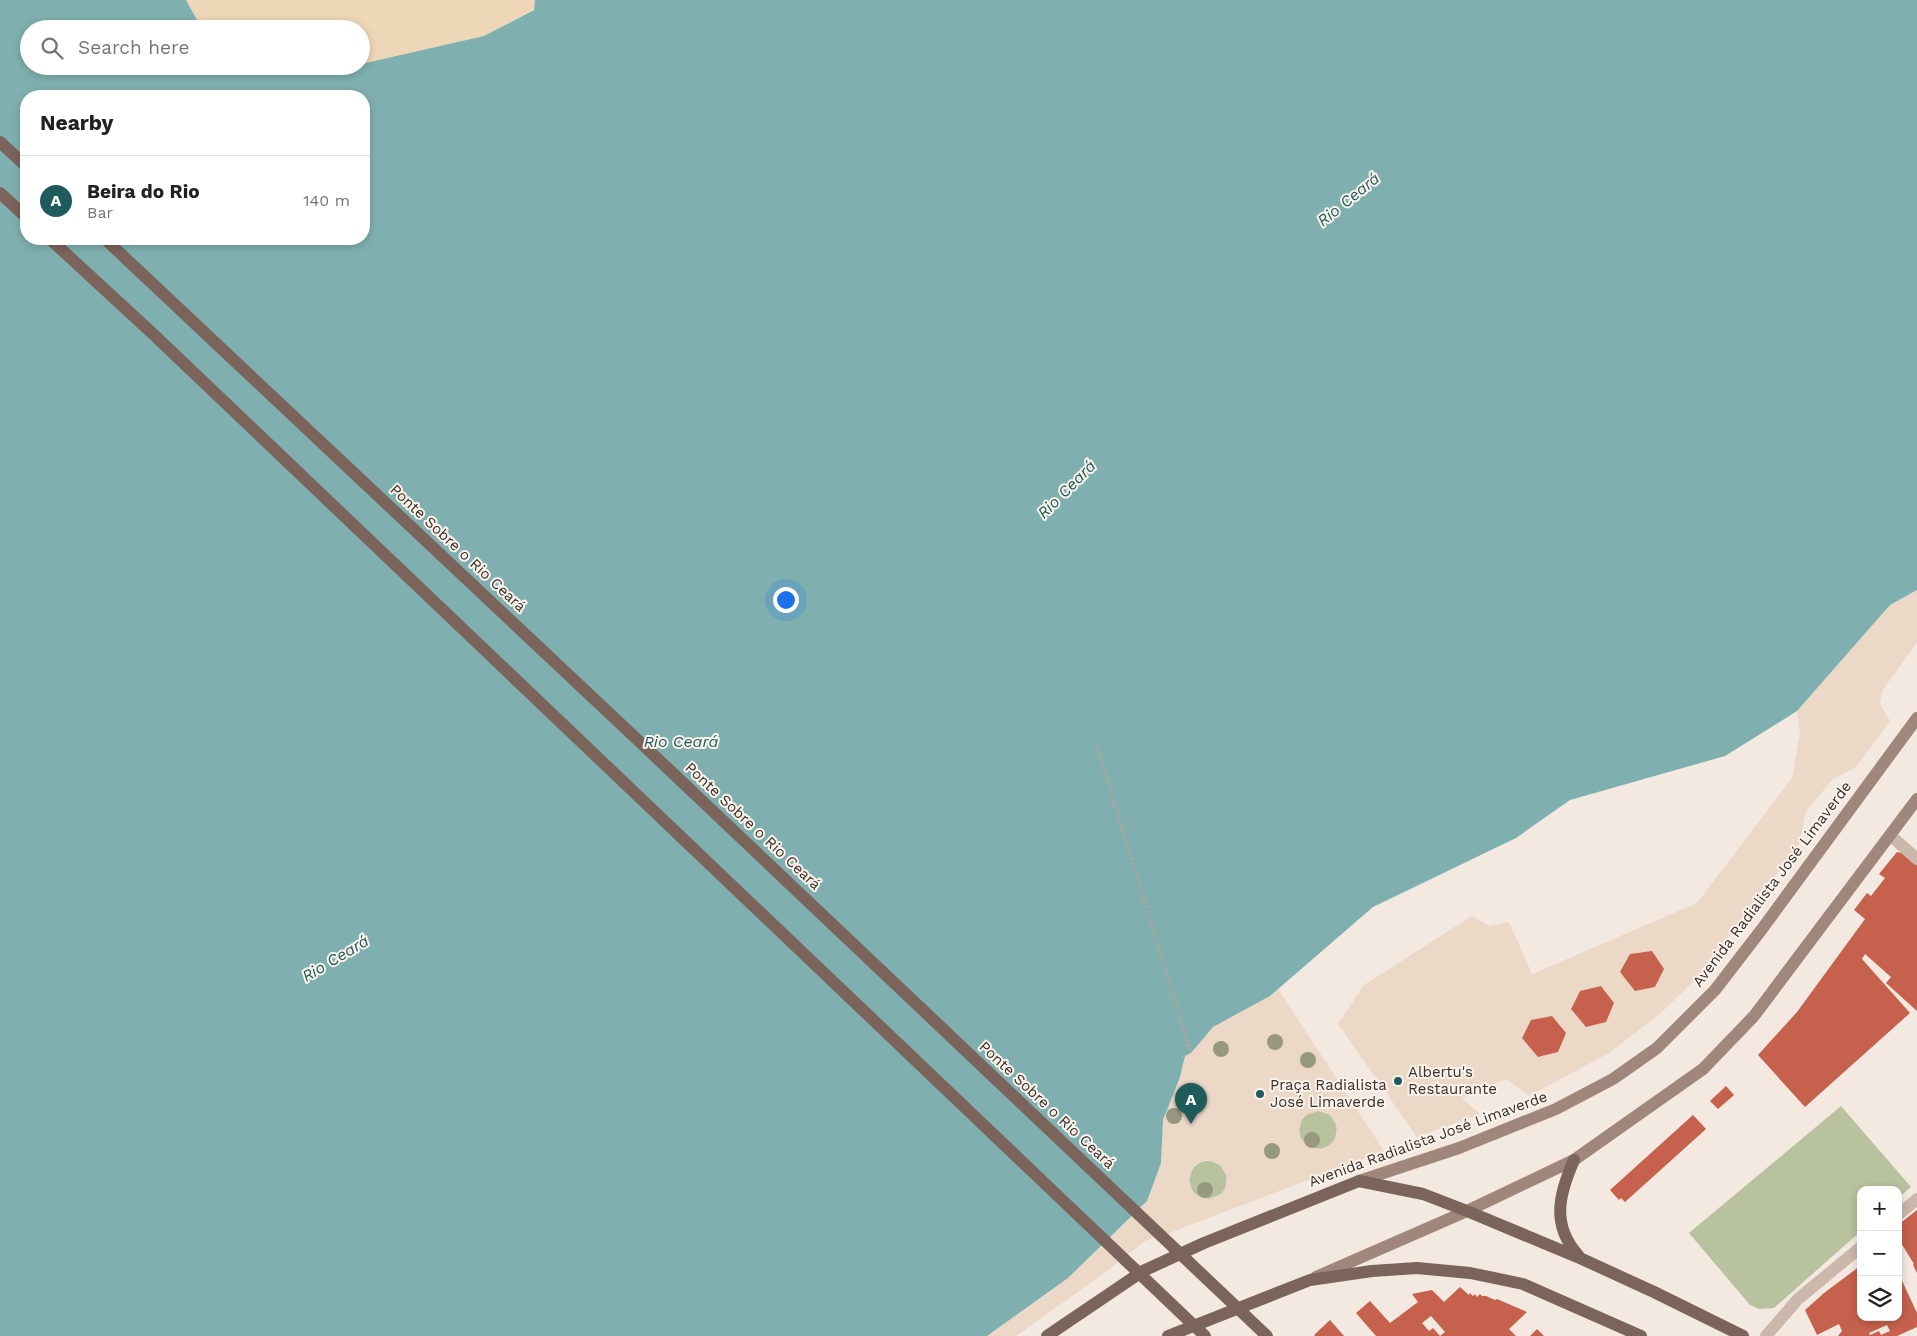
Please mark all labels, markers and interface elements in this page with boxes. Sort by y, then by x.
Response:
search box [20,20,370,75]
icon: search [38,34,66,62]
text: Search here [78,36,189,59]
text: Nearby [40,110,113,135]
water label: Rio Ceará [1313,168,1383,230]
text: Beira do Rio [87,180,200,203]
text: A [51,191,61,210]
text: 140 m [303,191,350,210]
text: Bar [87,203,113,222]
water label: Rio Ceará [1033,456,1100,522]
street label: Ponte Sobre o Rio Ceará [386,480,530,616]
your location [773,587,799,613]
water label: Rio Ceará [644,732,718,751]
street label: Ponte Sobre o Rio Ceará [681,758,825,894]
street label: Avenida Radialista José Limaverde [1689,778,1855,990]
water label: Rio Ceará [298,931,372,986]
street label: Ponte Sobre o Rio Ceará [975,1037,1119,1173]
place label: Albertu's Restaurante [1408,1063,1497,1098]
marker: Albertu's Restaurante [1392,1075,1404,1087]
place label: Praça Radialista José Limaverde [1270,1076,1387,1111]
pin: A [1175,1083,1207,1124]
street label: Avenida Radialista José Limaverde [1306,1087,1550,1191]
marker: Praça Radialista José Limaverde [1254,1088,1266,1100]
map controls [1857,1186,1902,1321]
button: + [1857,1186,1902,1231]
button: − [1857,1231,1902,1276]
button: layers [1857,1276,1902,1321]

